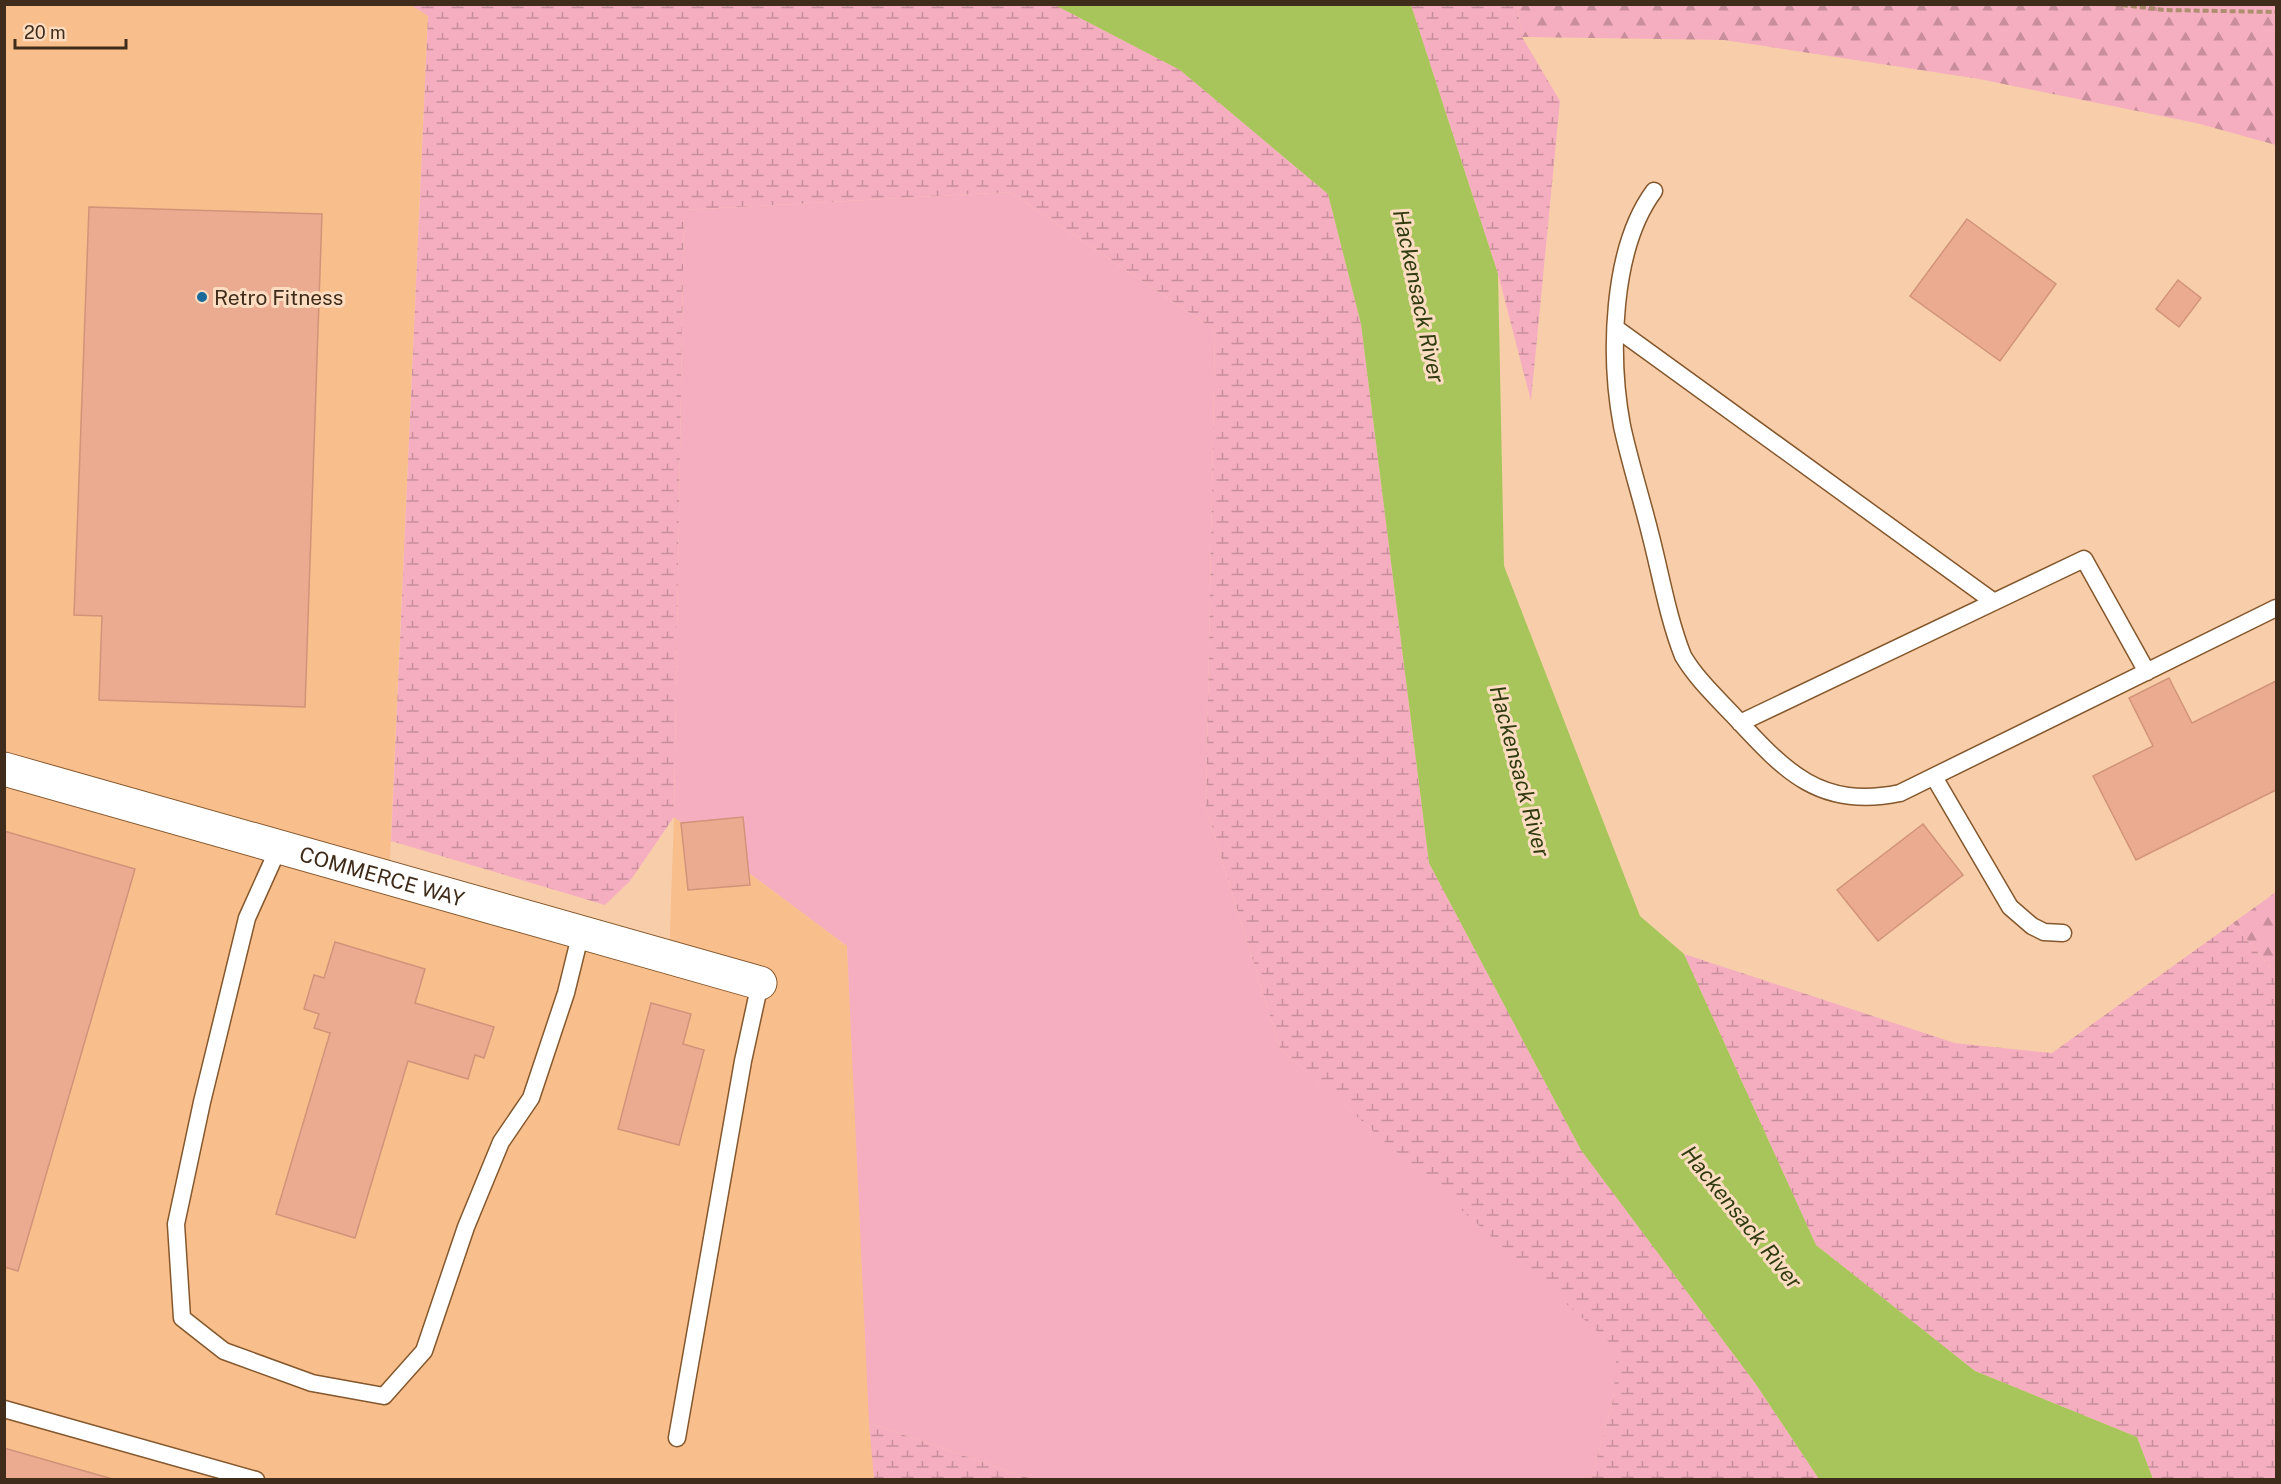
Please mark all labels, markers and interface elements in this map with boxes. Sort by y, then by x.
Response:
scale bar [15,12,126,50]
text: 20 m [24,22,66,43]
water label: Hackensack River [1388,207,1450,386]
place label: Retro Fitness [214,285,343,310]
marker: Retro Fitness [195,290,209,304]
water label: Hackensack River [1485,683,1556,860]
street label: COMMERCE WAY [297,841,468,911]
water label: Hackensack River [1676,1140,1808,1294]

